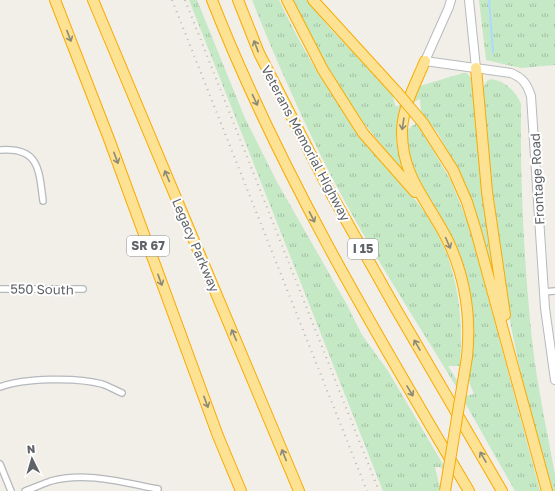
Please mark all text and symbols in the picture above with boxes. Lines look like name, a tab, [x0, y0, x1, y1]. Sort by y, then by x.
one-way arrow	[66, 30, 74, 42]
one-way arrow	[252, 40, 260, 52]
street label: Veterans Memorial Highway	[258, 63, 354, 224]
one-way arrow	[252, 94, 259, 106]
one-way arrow	[399, 117, 407, 130]
street label: Frontage Road	[527, 133, 547, 225]
one-way arrow	[112, 151, 120, 163]
one-way arrow	[163, 171, 171, 183]
street label: Legacy Parkway	[169, 196, 223, 295]
one-way arrow	[309, 211, 316, 223]
road number: SR 67	[127, 236, 169, 256]
one-way arrow	[445, 237, 452, 249]
road number: I 15	[348, 239, 378, 259]
one-way arrow	[157, 273, 165, 285]
street label: 550 South	[10, 280, 74, 298]
one-way arrow	[230, 329, 237, 341]
one-way arrow	[412, 339, 420, 351]
one-way arrow	[407, 385, 415, 397]
one-way arrow	[202, 395, 210, 407]
north arrow	[12, 439, 52, 479]
text: N	[26, 442, 36, 455]
one-way arrow	[280, 449, 288, 461]
one-way arrow	[478, 451, 486, 463]

